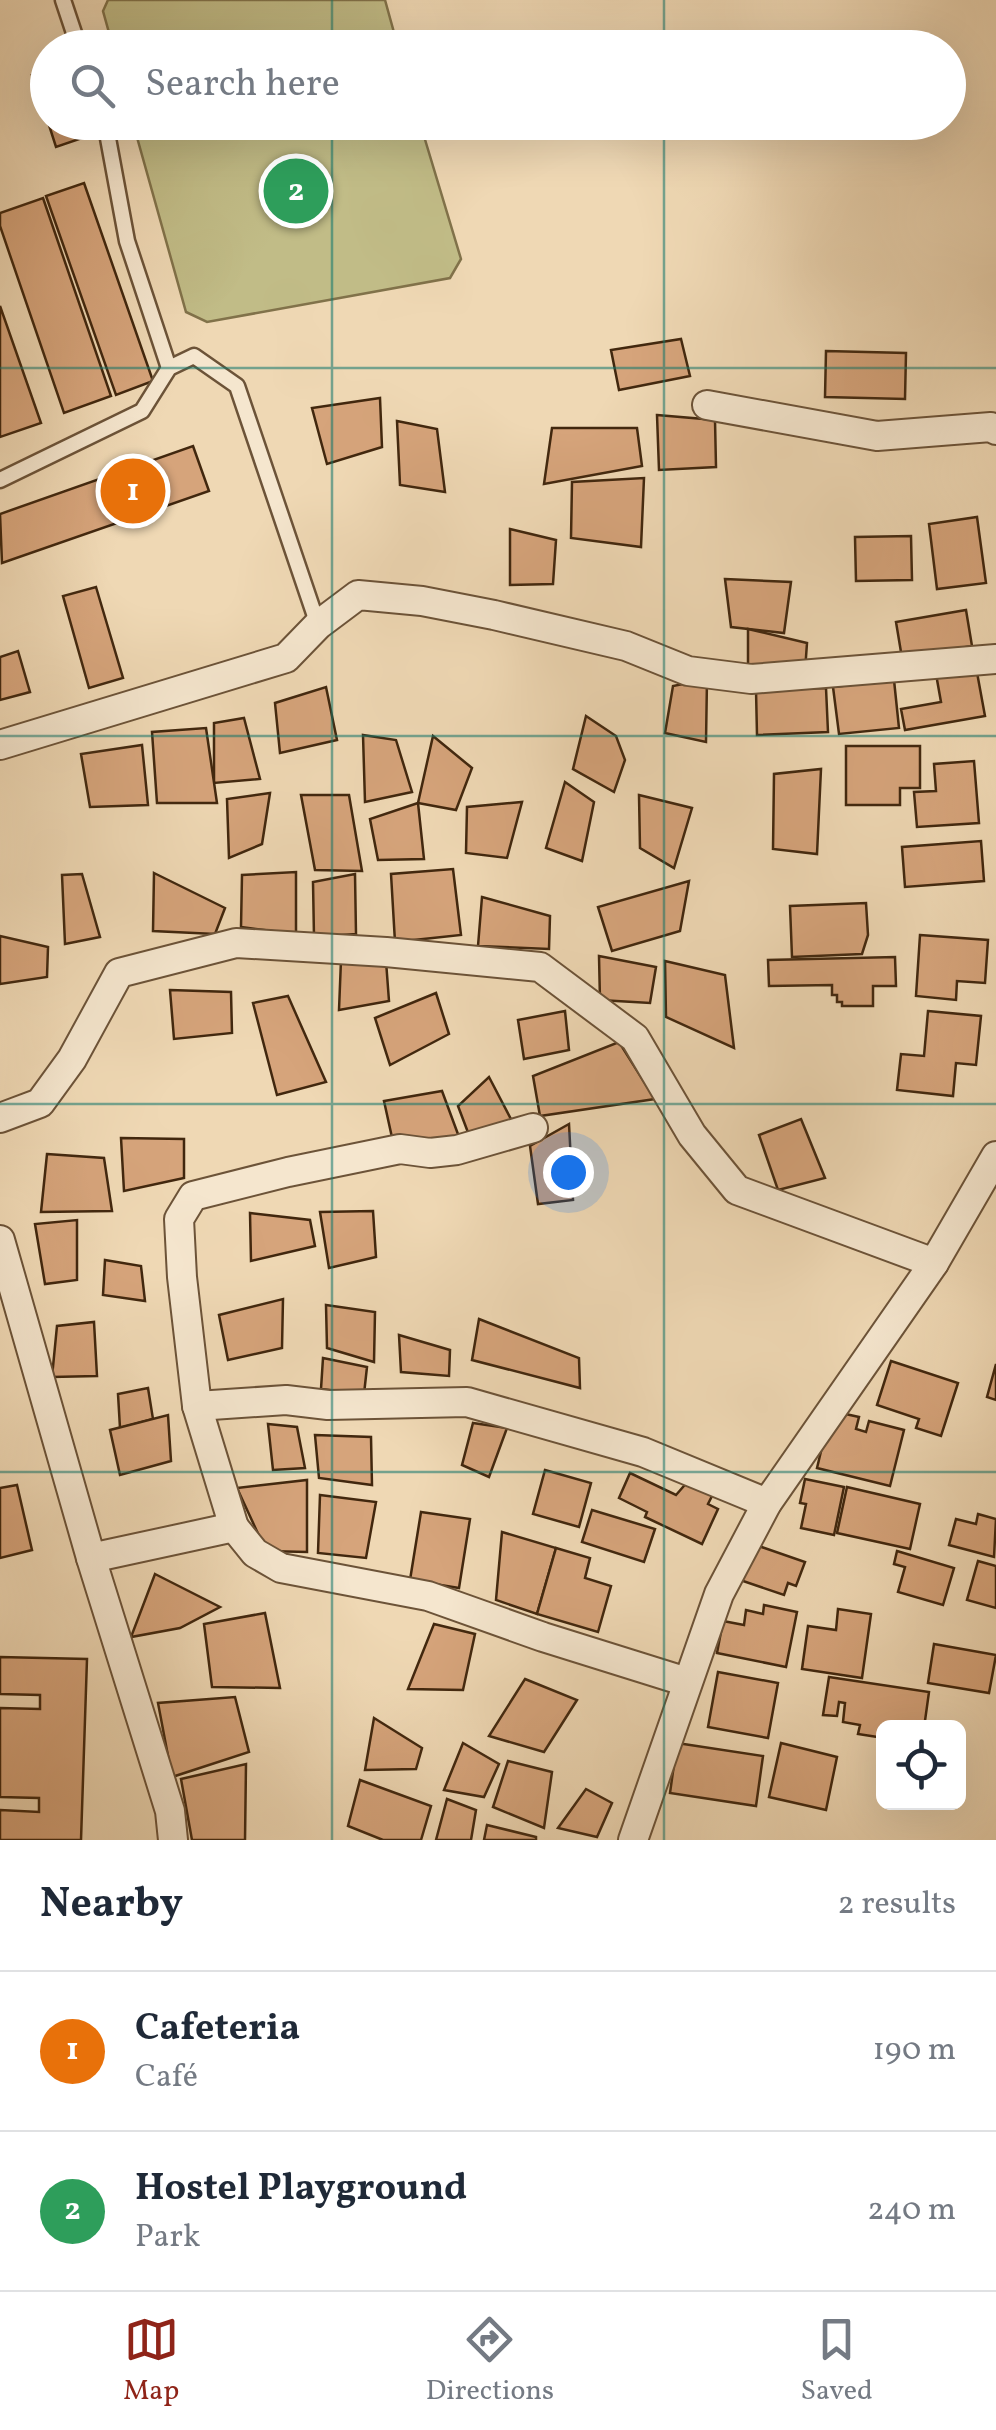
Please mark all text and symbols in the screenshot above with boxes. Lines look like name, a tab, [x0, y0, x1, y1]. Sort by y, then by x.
search box	[30, 30, 966, 140]
icon: search	[65, 58, 120, 113]
text: Search here	[145, 59, 340, 112]
pin: 2	[264, 154, 328, 228]
pin: 1	[100, 454, 166, 528]
your location	[543, 1147, 594, 1198]
map controls	[876, 1720, 966, 1810]
button: locate	[876, 1720, 966, 1810]
text: Nearby	[40, 1876, 183, 1935]
text: 2 results	[838, 1883, 956, 1927]
text: Cafeteria	[135, 2003, 300, 2056]
text: 1	[66, 2029, 79, 2073]
text: 190 m	[872, 2029, 956, 2073]
text: Café	[135, 2056, 198, 2100]
text: Hostel Playground	[135, 2163, 467, 2216]
text: 2	[64, 2189, 81, 2233]
text: 240 m	[867, 2189, 956, 2233]
text: Park	[135, 2216, 200, 2260]
tab: Map	[123, 2312, 179, 2411]
tab: Directions	[426, 2312, 554, 2411]
tab: Saved	[801, 2312, 873, 2411]

